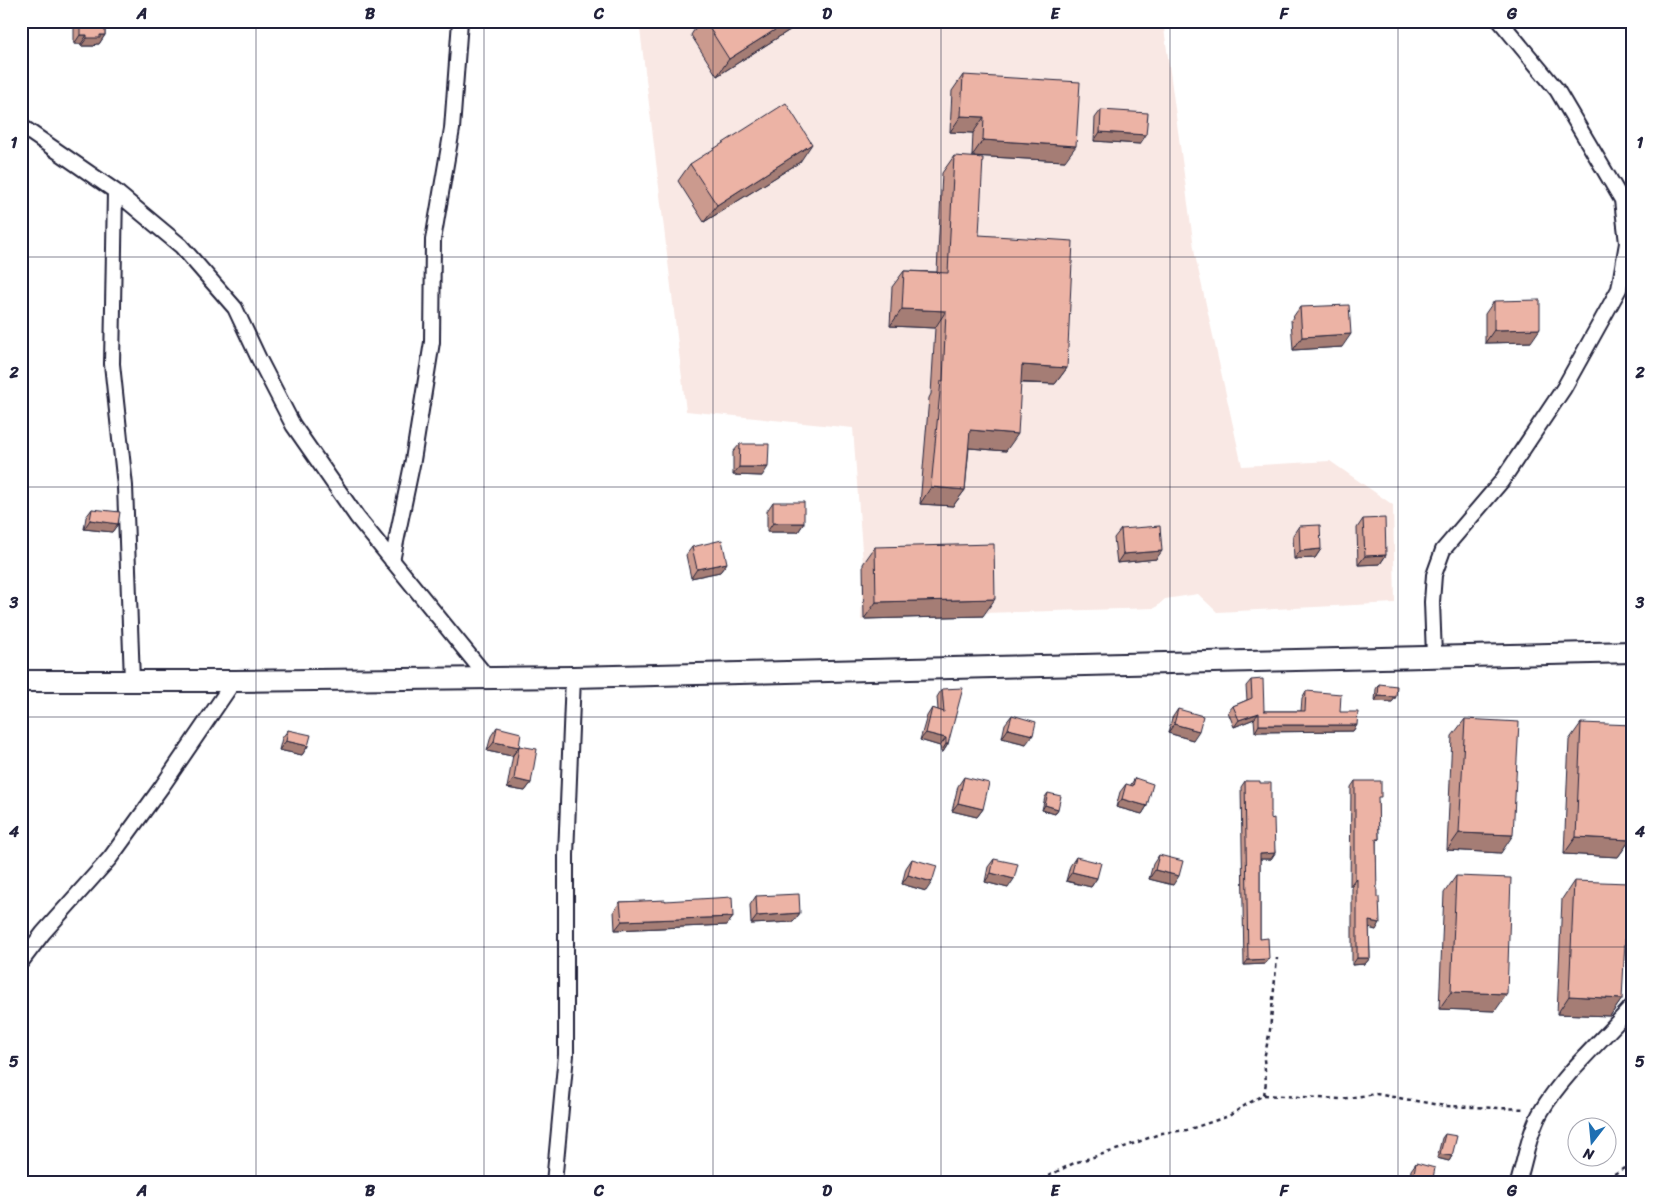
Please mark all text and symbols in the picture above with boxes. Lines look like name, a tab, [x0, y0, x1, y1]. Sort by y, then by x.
text: A	[136, 0, 147, 28]
text: B	[365, 0, 376, 28]
text: C	[593, 0, 605, 28]
text: D	[822, 0, 832, 28]
text: E	[1051, 0, 1061, 28]
text: F	[1279, 0, 1290, 28]
text: G	[1506, 0, 1518, 28]
text: 1	[11, 128, 18, 157]
text: 1	[1637, 128, 1644, 157]
text: 2	[8, 358, 19, 387]
text: 2	[1634, 358, 1645, 387]
text: 3	[9, 588, 19, 617]
text: 3	[1635, 588, 1645, 617]
text: 4	[8, 817, 19, 846]
text: 4	[1634, 817, 1645, 846]
text: 5	[9, 1047, 19, 1076]
text: 5	[1635, 1047, 1645, 1076]
north arrow	[1566, 1116, 1616, 1166]
text: N	[1580, 1141, 1598, 1168]
text: A	[136, 1176, 147, 1204]
text: B	[365, 1176, 376, 1204]
text: C	[593, 1176, 605, 1204]
text: D	[822, 1176, 832, 1204]
text: E	[1051, 1176, 1061, 1204]
text: F	[1279, 1176, 1290, 1204]
text: G	[1506, 1176, 1518, 1204]

